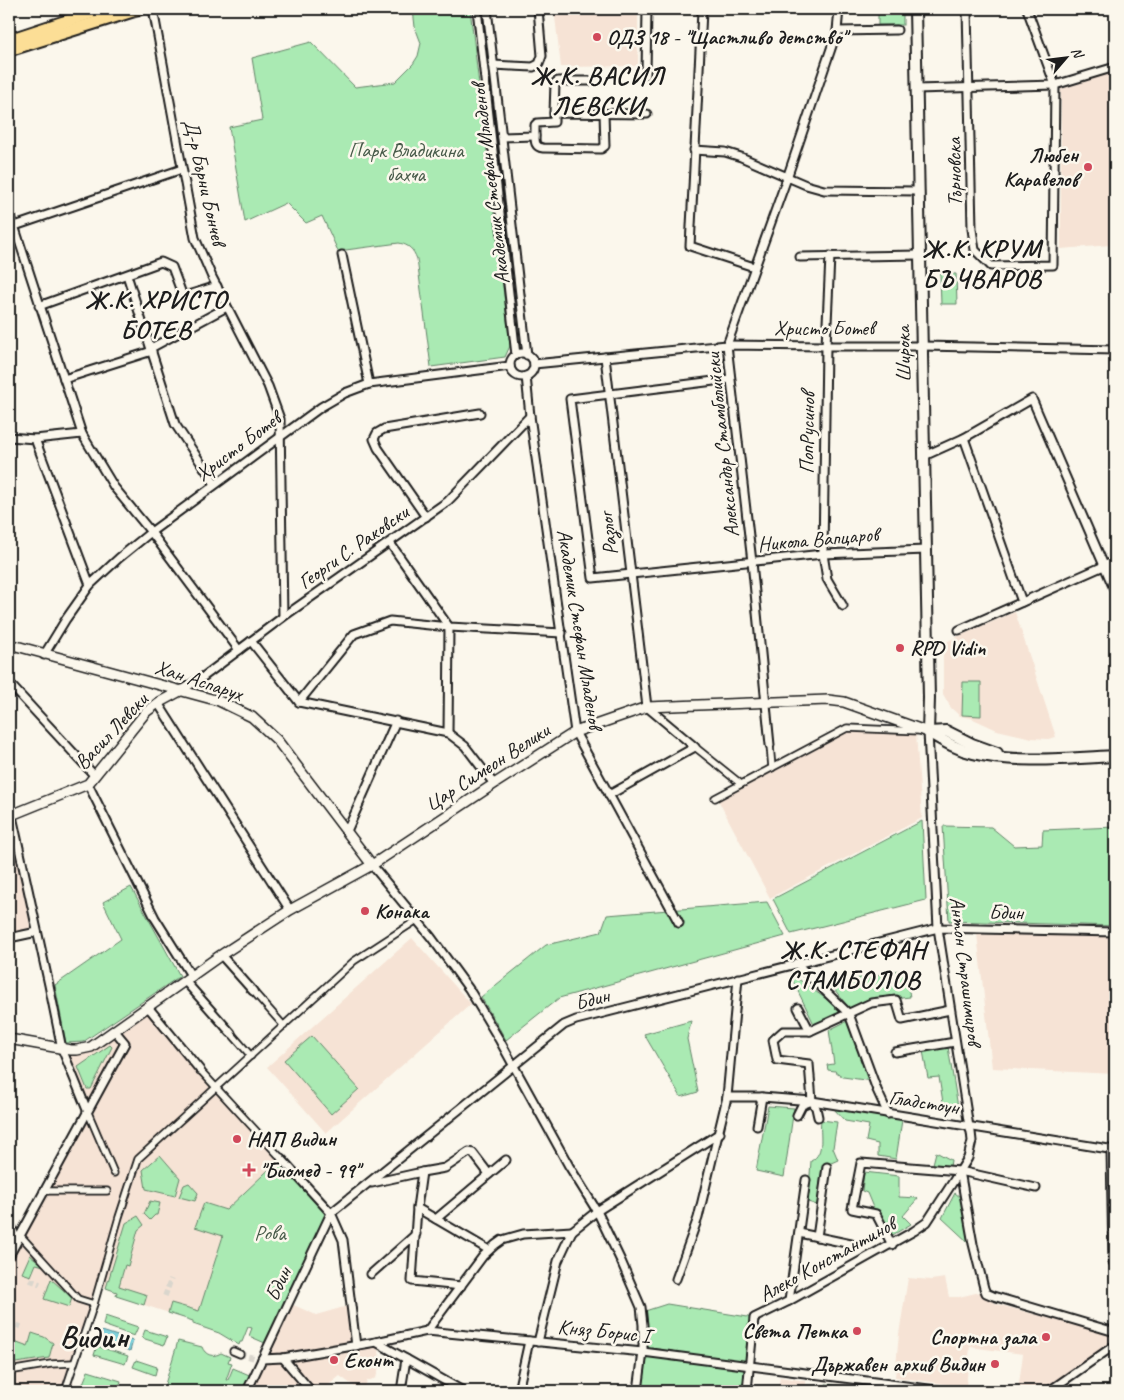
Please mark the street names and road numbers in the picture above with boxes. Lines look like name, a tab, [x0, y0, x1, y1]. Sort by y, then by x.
street label: Академик Стефан Младенов	[464, 78, 515, 286]
street label: Д-р Бърни Бончев	[178, 116, 233, 251]
street label: Търновска	[940, 136, 968, 207]
street label: Христо Ботев	[774, 315, 878, 341]
street label: Широка	[889, 323, 916, 382]
street label: Александър Стамболийски	[699, 350, 745, 539]
street label: ПопРусинов	[793, 387, 821, 474]
street label: Христо Ботев	[190, 403, 289, 486]
street label: Георги С. Раковски	[293, 498, 415, 595]
street label: Разлог	[592, 508, 624, 557]
street label: Никола Вапцаров	[757, 520, 884, 557]
street label: Академик Стефан Младенов	[551, 527, 609, 735]
street label: Хан Аспарух	[152, 654, 248, 707]
street label: Васил Левски	[69, 686, 154, 775]
street label: Цар Симеон Велики	[420, 716, 555, 817]
street label: Антон Страшимиров	[944, 895, 989, 1051]
street label: Бдин	[989, 899, 1025, 925]
street label: Бдин	[572, 982, 613, 1016]
street label: Гладстоун	[887, 1084, 962, 1121]
street label: Алеко Константинов	[754, 1209, 904, 1307]
street label: Бдин	[259, 1262, 298, 1305]
street label: Княз Борис I	[557, 1313, 656, 1349]

